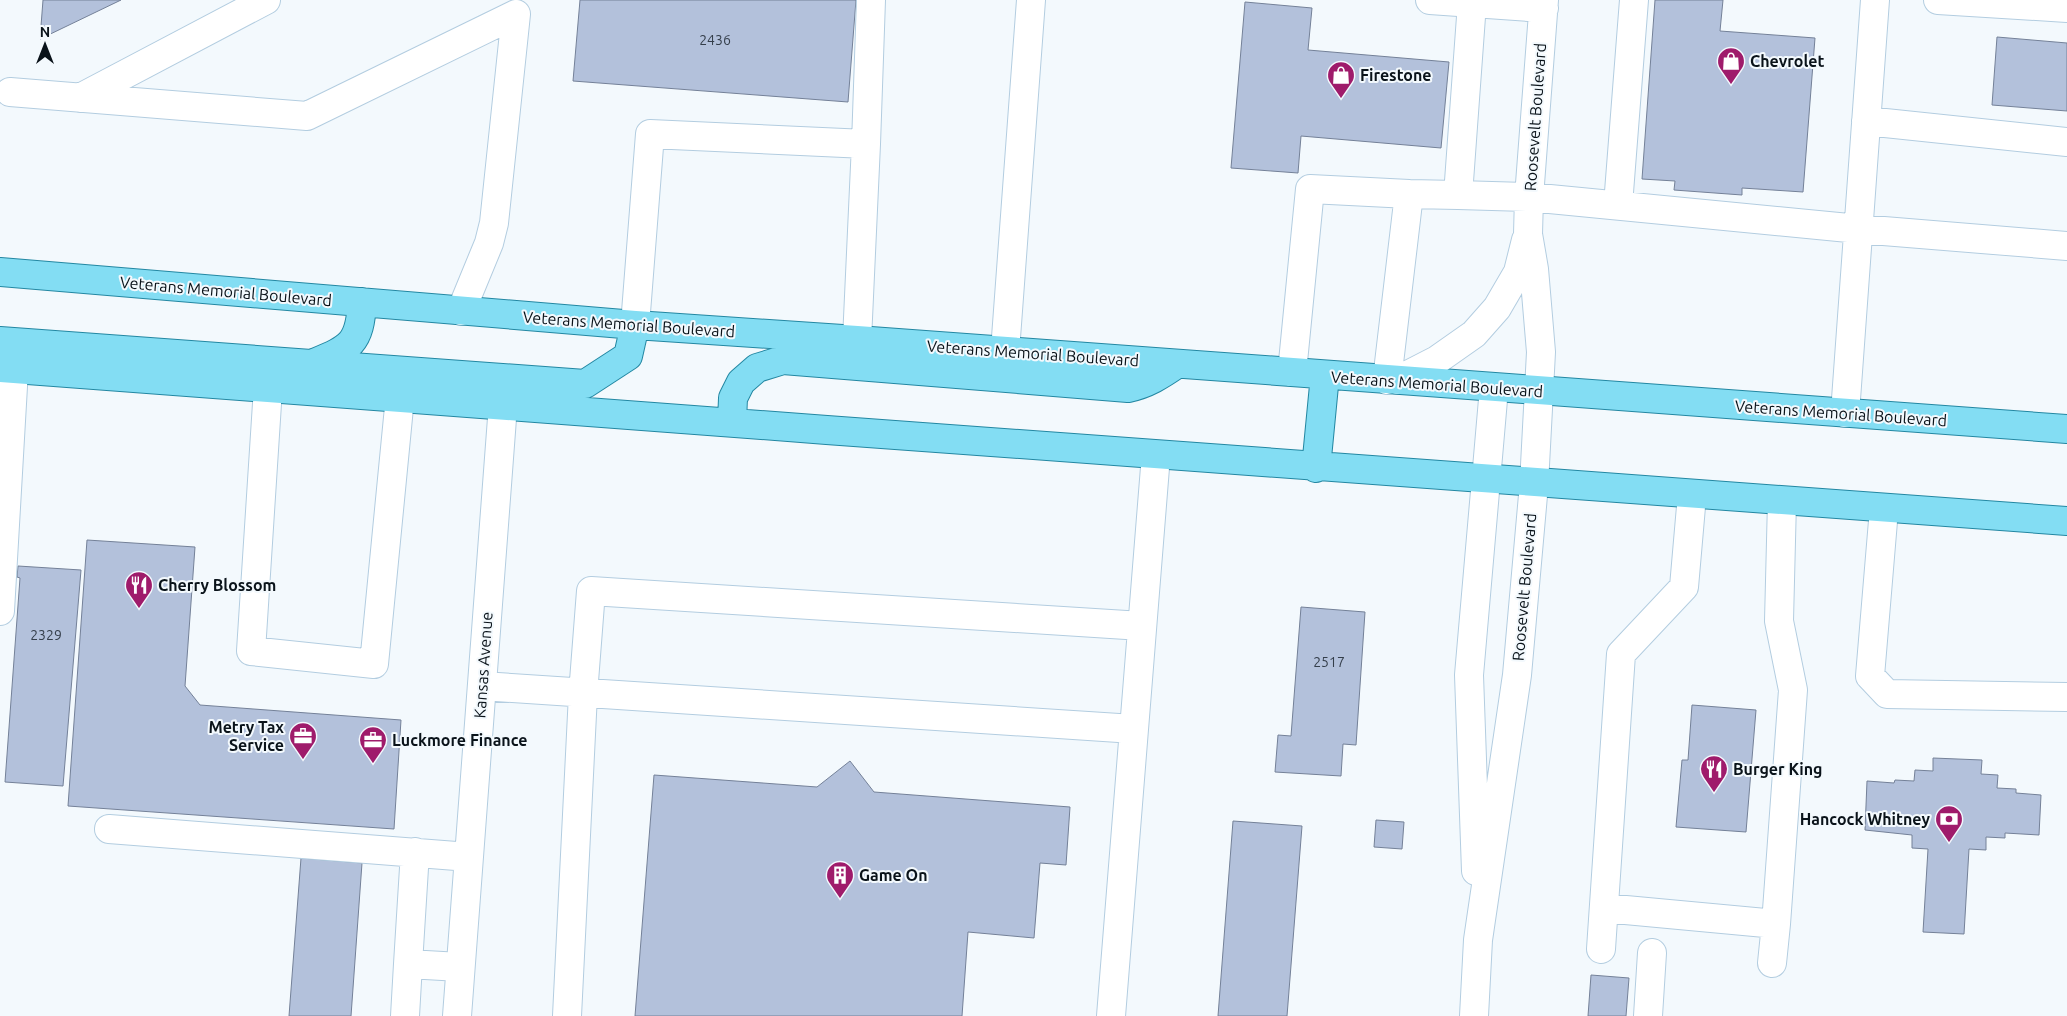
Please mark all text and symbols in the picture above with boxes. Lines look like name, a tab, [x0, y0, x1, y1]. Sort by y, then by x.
north arrow	[20, 20, 70, 70]
text: N	[40, 24, 50, 40]
house number: 2436	[699, 32, 731, 48]
street label: Roosevelt Boulevard	[1521, 42, 1549, 192]
shop icon: Chevrolet	[1716, 46, 1746, 85]
place label: Chevrolet	[1750, 52, 1825, 70]
shop icon: Firestone	[1326, 60, 1356, 99]
place label: Firestone	[1360, 66, 1432, 84]
street label: Veterans Memorial Boulevard	[119, 273, 333, 309]
street label: Veterans Memorial Boulevard	[522, 308, 736, 340]
street label: Veterans Memorial Boulevard	[926, 337, 1140, 369]
street label: Veterans Memorial Boulevard	[1330, 368, 1544, 400]
street label: Veterans Memorial Boulevard	[1734, 397, 1948, 429]
street label: Roosevelt Boulevard	[1509, 512, 1539, 662]
restaurant icon: Cherry Blossom	[124, 570, 154, 609]
place label: Cherry Blossom	[158, 576, 276, 594]
street label: Kansas Avenue	[470, 611, 496, 719]
house number: 2329	[30, 627, 62, 643]
house number: 2517	[1313, 654, 1345, 670]
place label: Metry Tax Service	[208, 718, 284, 754]
office icon: Metry Tax Service	[288, 721, 318, 760]
office icon: Luckmore Finance	[358, 725, 388, 764]
place label: Luckmore Finance	[392, 731, 527, 749]
restaurant icon: Burger King	[1699, 754, 1729, 793]
place label: Burger King	[1733, 760, 1823, 778]
bank icon: Hancock Whitney	[1934, 804, 1964, 843]
place label: Hancock Whitney	[1800, 810, 1931, 828]
building icon: Game On	[825, 860, 855, 899]
place label: Game On	[859, 866, 928, 884]

